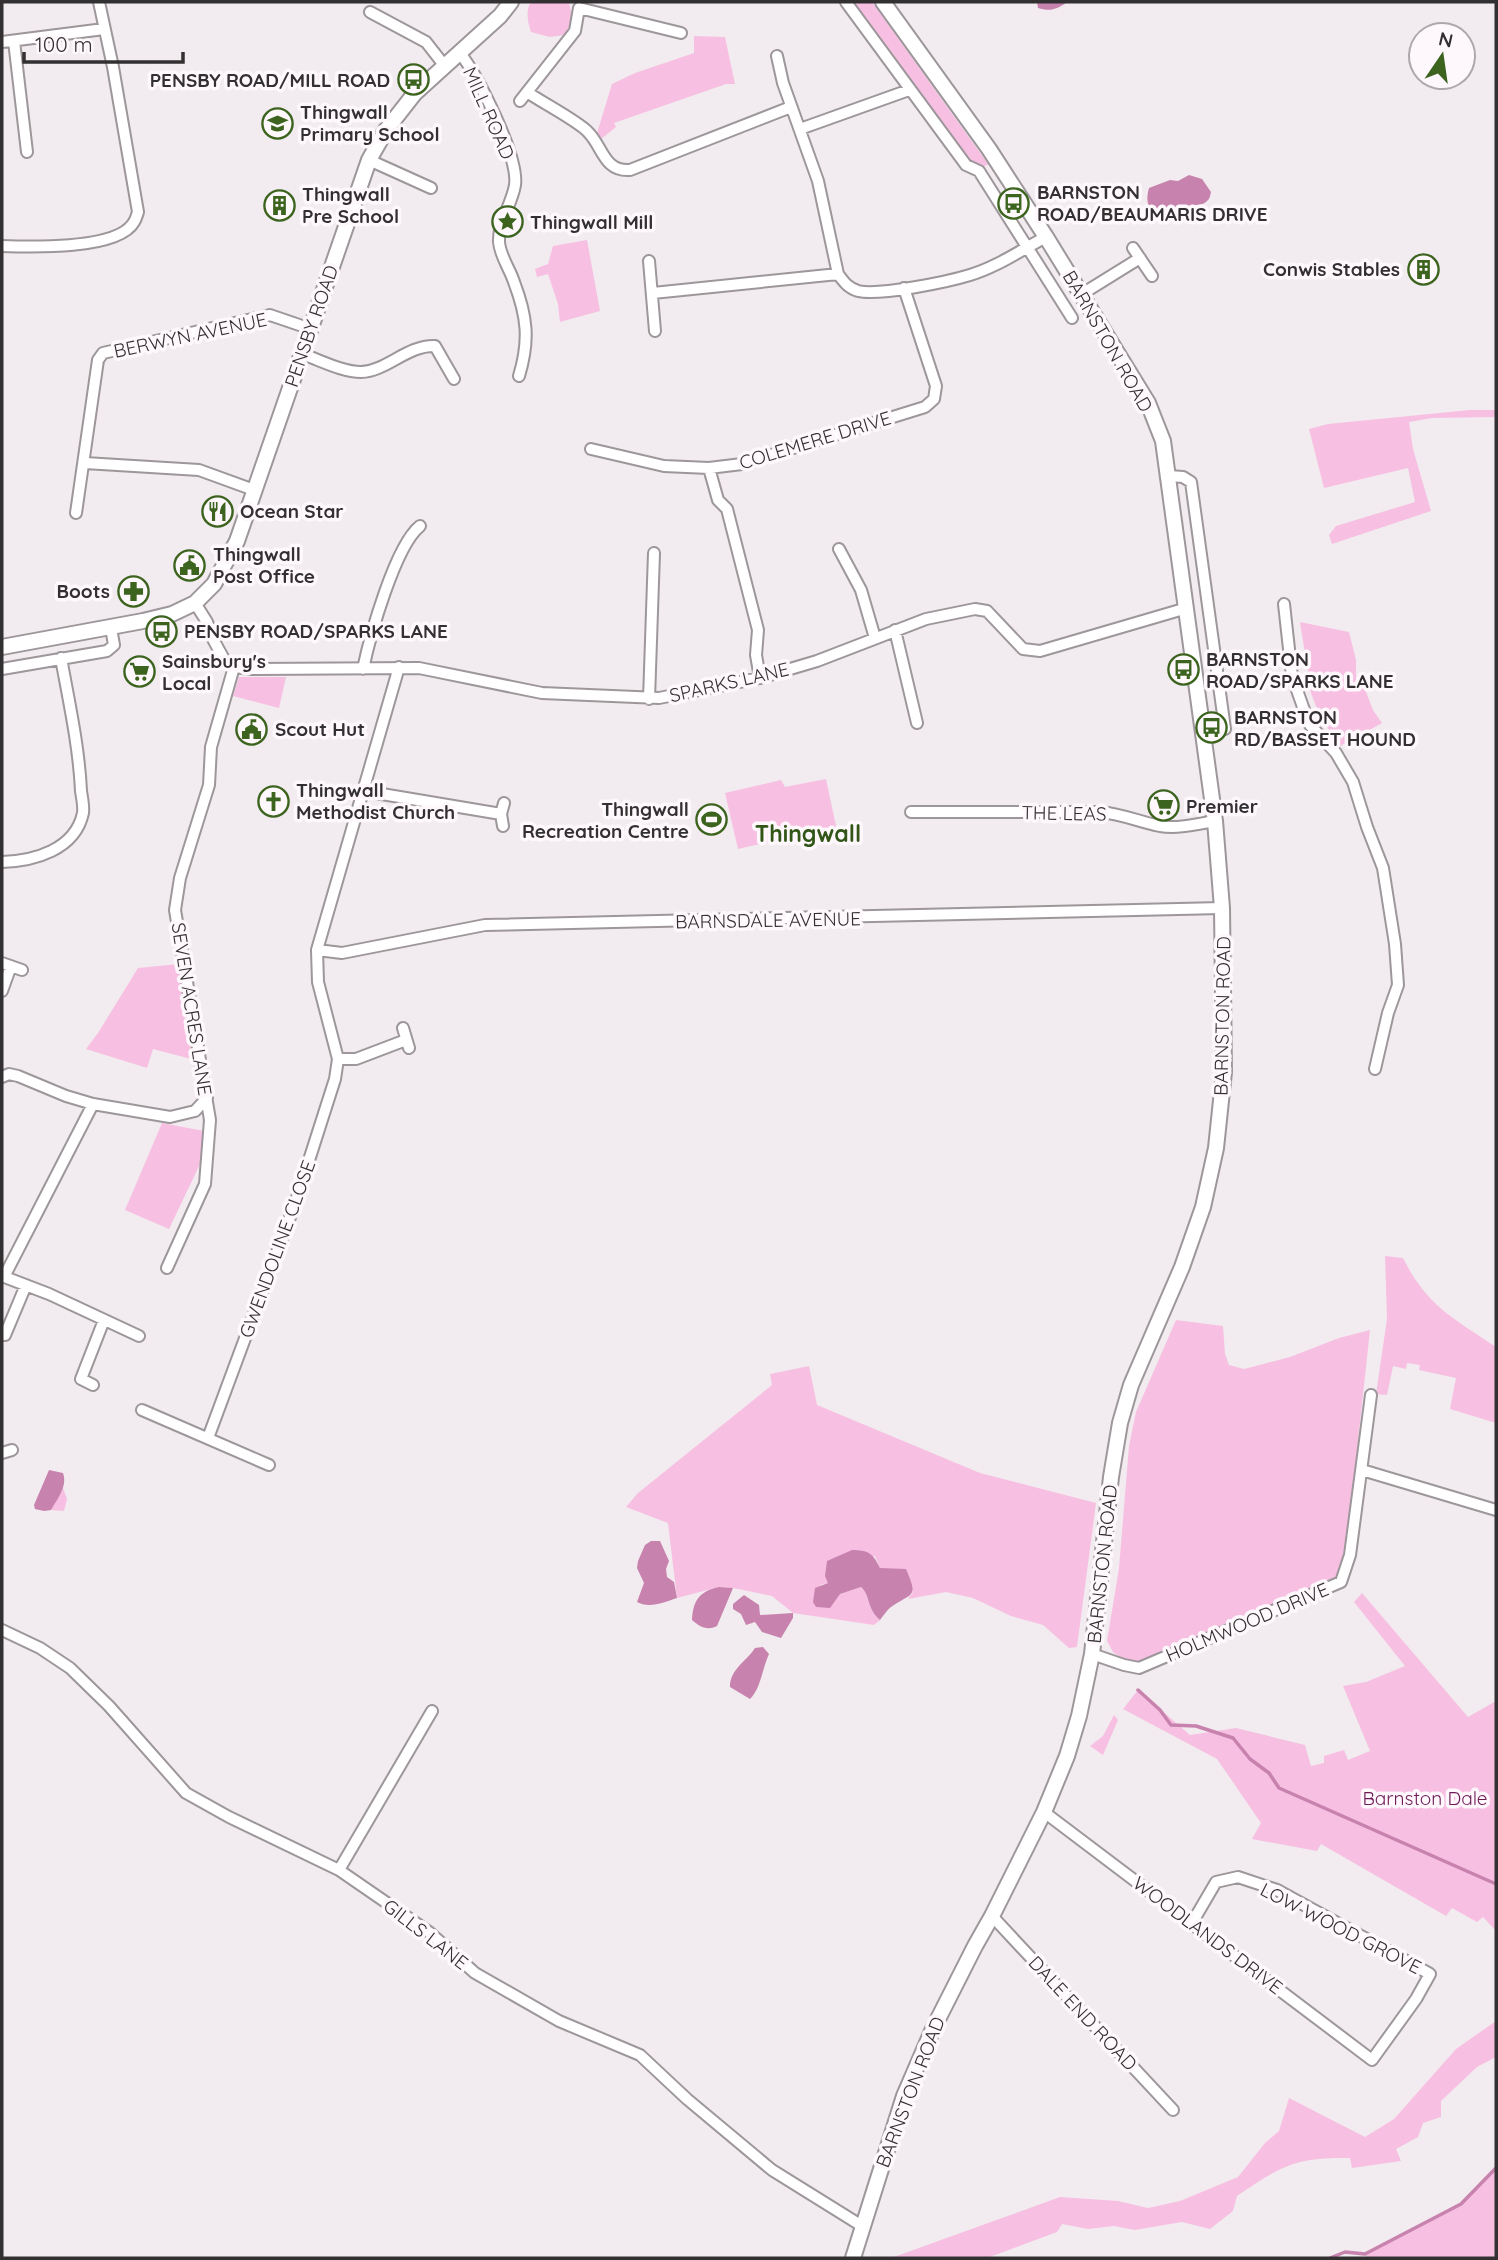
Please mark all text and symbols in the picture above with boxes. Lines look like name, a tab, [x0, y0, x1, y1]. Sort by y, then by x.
scale bar	[24, 21, 184, 65]
north arrow	[1407, 21, 1477, 91]
text: N	[1436, 26, 1455, 53]
text: 100 m	[35, 31, 93, 57]
bus stop icon: PENSBY ROAD/MILL ROAD	[396, 63, 430, 97]
street label: MILL ROAD	[458, 63, 520, 163]
place label: PENSBY ROAD/MILL ROAD	[150, 68, 390, 92]
place label: Thingwall Primary School	[300, 100, 440, 146]
school or university icon: Thingwall Primary School	[260, 106, 294, 140]
place label: BARNSTON ROAD/BEAUMARIS DRIVE	[1037, 180, 1268, 226]
place label: Thingwall Pre School	[302, 182, 399, 228]
bus stop icon: BARNSTON ROAD/BEAUMARIS DRIVE	[997, 186, 1031, 220]
building icon: Thingwall Pre School	[262, 188, 296, 222]
place icon: Thingwall Mill	[490, 205, 524, 239]
place label: Thingwall Mill	[530, 210, 653, 234]
building icon: Conwis Stables	[1406, 252, 1440, 286]
place label: Conwis Stables	[1263, 257, 1400, 281]
street label: PENSBY ROAD	[279, 262, 343, 390]
street label: BARNSTON ROAD	[1058, 266, 1158, 416]
street label: BERWYN AVENUE	[111, 307, 269, 363]
street label: COLEMERE DRIVE	[736, 405, 894, 475]
restaurant icon: Ocean Star	[200, 494, 234, 528]
place label: Ocean Star	[240, 499, 344, 523]
place label: Thingwall Post Office	[213, 542, 315, 588]
public building icon: Thingwall Post Office	[173, 548, 207, 582]
pharmacy icon: Boots	[116, 574, 150, 608]
place label: Boots	[57, 579, 110, 603]
bus stop icon: PENSBY ROAD/SPARKS LANE	[144, 614, 178, 648]
place label: PENSBY ROAD/SPARKS LANE	[184, 619, 448, 643]
place label: BARNSTON ROAD/SPARKS LANE	[1206, 647, 1394, 693]
place label: Sainsbury's Local	[162, 649, 266, 695]
bus stop icon: BARNSTON ROAD/SPARKS LANE	[1166, 653, 1200, 687]
supermarket icon: Sainsbury's Local	[122, 655, 156, 689]
street label: SPARKS LANE	[667, 657, 791, 707]
place label: BARNSTON RD/BASSET HOUND	[1234, 705, 1416, 751]
bus stop icon: BARNSTON RD/BASSET HOUND	[1194, 711, 1228, 745]
public building icon: Scout Hut	[235, 712, 269, 746]
place label: Scout Hut	[275, 717, 365, 741]
place label: Thingwall Methodist Church	[296, 778, 455, 824]
church icon: Thingwall Methodist Church	[256, 784, 290, 818]
supermarket icon: Premier	[1146, 789, 1180, 823]
place label: Premier	[1186, 794, 1258, 818]
place label: Thingwall Recreation Centre	[522, 797, 689, 843]
street label: THE LEAS	[1021, 800, 1107, 826]
sports icon: Thingwall Recreation Centre	[695, 803, 729, 837]
district label: Thingwall	[755, 819, 861, 848]
street label: BARNSDALE AVENUE	[675, 906, 861, 934]
street label: SEVEN ACRES LANE	[166, 921, 218, 1097]
street label: BARNSTON ROAD	[1209, 936, 1235, 1096]
street label: GWENDOLINE CLOSE	[234, 1157, 320, 1341]
street label: BARNSTON ROAD	[1082, 1483, 1122, 1645]
street label: HOLMWOOD DRIVE	[1162, 1577, 1332, 1667]
park label: Barnston Dale	[1362, 1786, 1488, 1810]
street label: WOODLANDS DRIVE	[1128, 1871, 1288, 1999]
street label: LOW WOOD GROVE	[1256, 1877, 1426, 1979]
street label: GILLS LANE	[379, 1893, 473, 1975]
street label: DALE END ROAD	[1024, 1951, 1142, 2075]
street label: BARNSTON ROAD	[870, 2013, 950, 2171]

